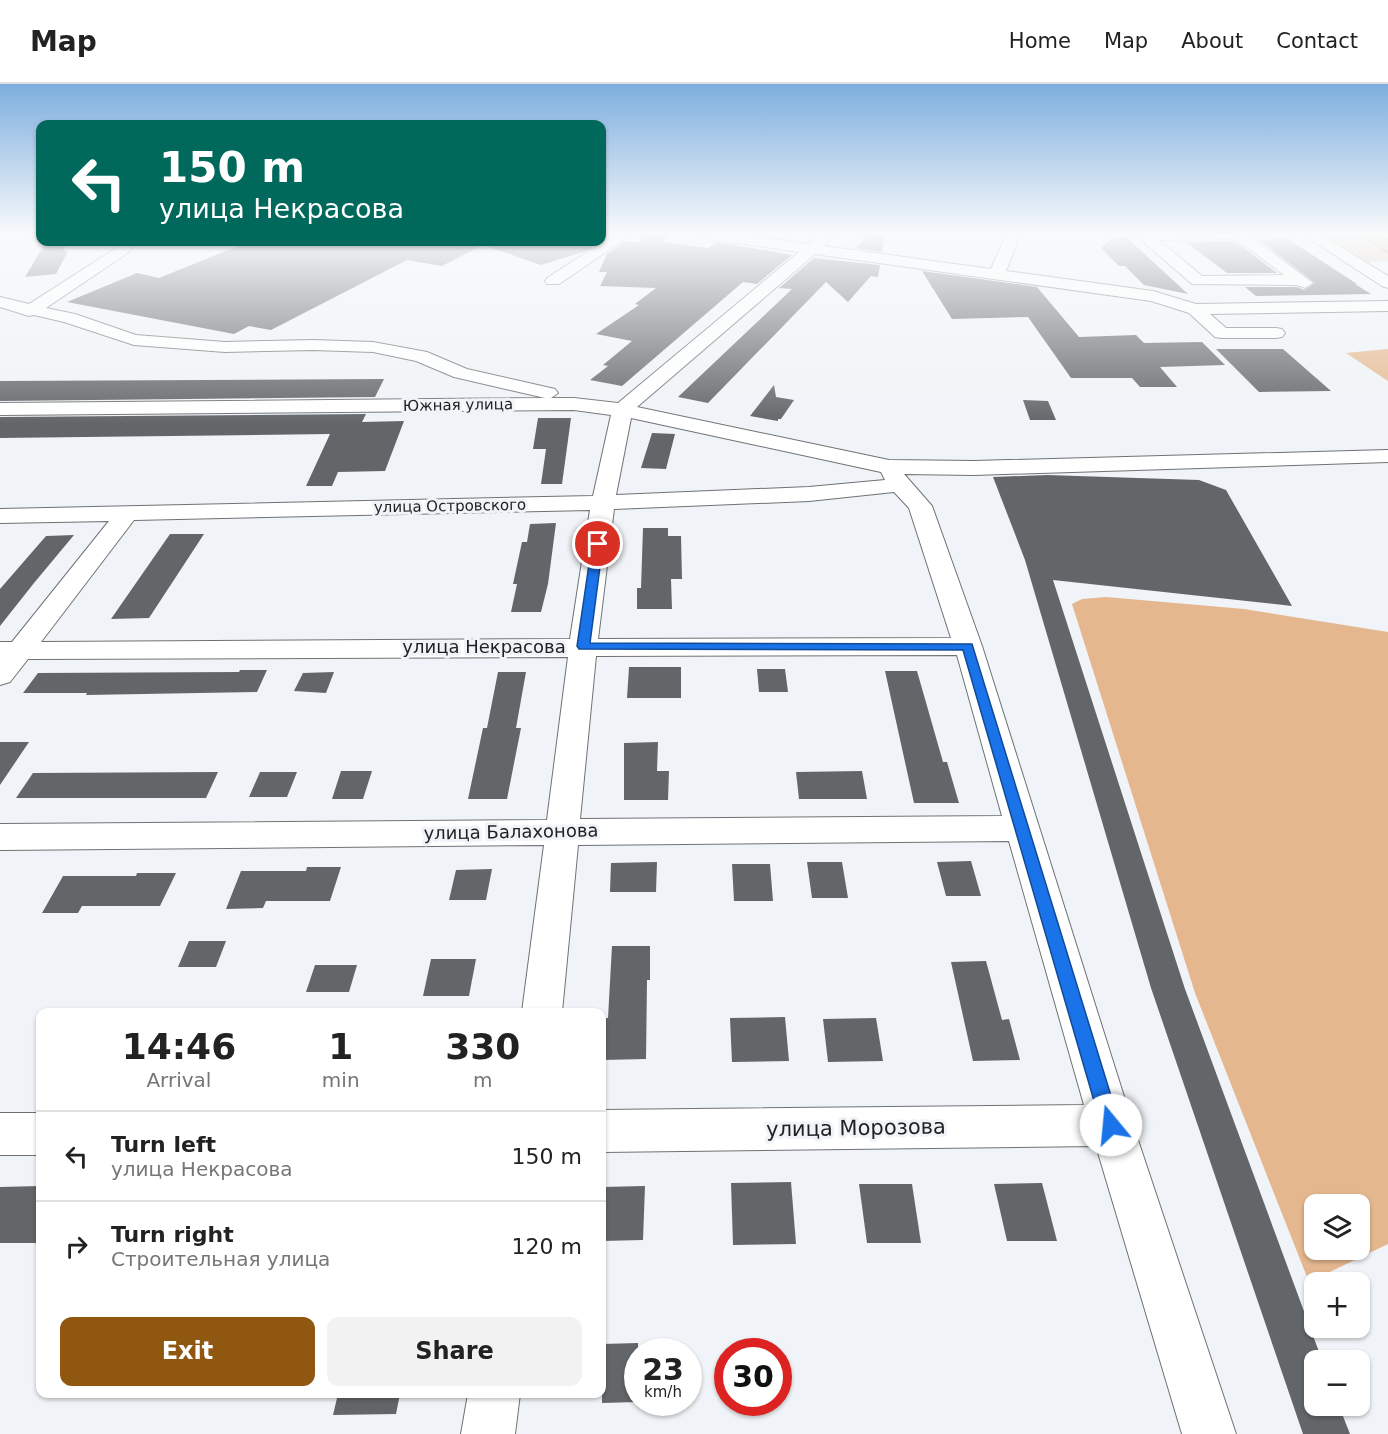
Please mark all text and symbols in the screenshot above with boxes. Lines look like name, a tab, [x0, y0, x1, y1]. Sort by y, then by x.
text: Map	[30, 25, 97, 58]
text: Home	[1009, 29, 1071, 53]
text: Map	[1104, 29, 1148, 53]
text: About	[1181, 29, 1243, 53]
text: Contact	[1276, 29, 1358, 53]
text: 150 m	[159, 143, 305, 192]
icon: left	[60, 144, 138, 222]
text: улица Некрасова	[159, 193, 404, 224]
street label: Южная улица	[403, 395, 513, 415]
street label: улица Островского	[374, 496, 526, 516]
pin	[572, 518, 623, 569]
icon: arrive	[581, 527, 614, 560]
street label: улица Некрасова	[402, 636, 566, 657]
street label: улица Балахонова	[423, 819, 599, 844]
text: 14:46	[122, 1026, 236, 1067]
text: 1	[328, 1026, 353, 1067]
text: 330	[445, 1026, 520, 1067]
text: Arrival	[146, 1068, 211, 1092]
text: min	[322, 1068, 360, 1092]
text: m	[473, 1068, 493, 1092]
position arrow	[1079, 1093, 1143, 1157]
street label: улица Морозова	[766, 1114, 946, 1142]
text: Turn left	[111, 1132, 216, 1157]
icon: left	[60, 1140, 93, 1173]
text: 150 m	[512, 1144, 582, 1169]
text: улица Некрасова	[111, 1157, 293, 1181]
map controls	[1304, 1194, 1370, 1416]
button: layers	[1304, 1194, 1370, 1260]
text: Turn right	[111, 1222, 234, 1247]
icon: right	[60, 1230, 93, 1263]
text: 120 m	[512, 1234, 582, 1259]
text: Строительная улица	[111, 1247, 330, 1271]
button: +	[1304, 1272, 1370, 1338]
button: Exit	[60, 1317, 315, 1386]
button: Share	[327, 1317, 582, 1386]
speed limit sign: 30	[714, 1338, 792, 1416]
button: −	[1304, 1350, 1370, 1416]
text: 23	[642, 1352, 684, 1387]
text: km/h	[644, 1383, 682, 1401]

